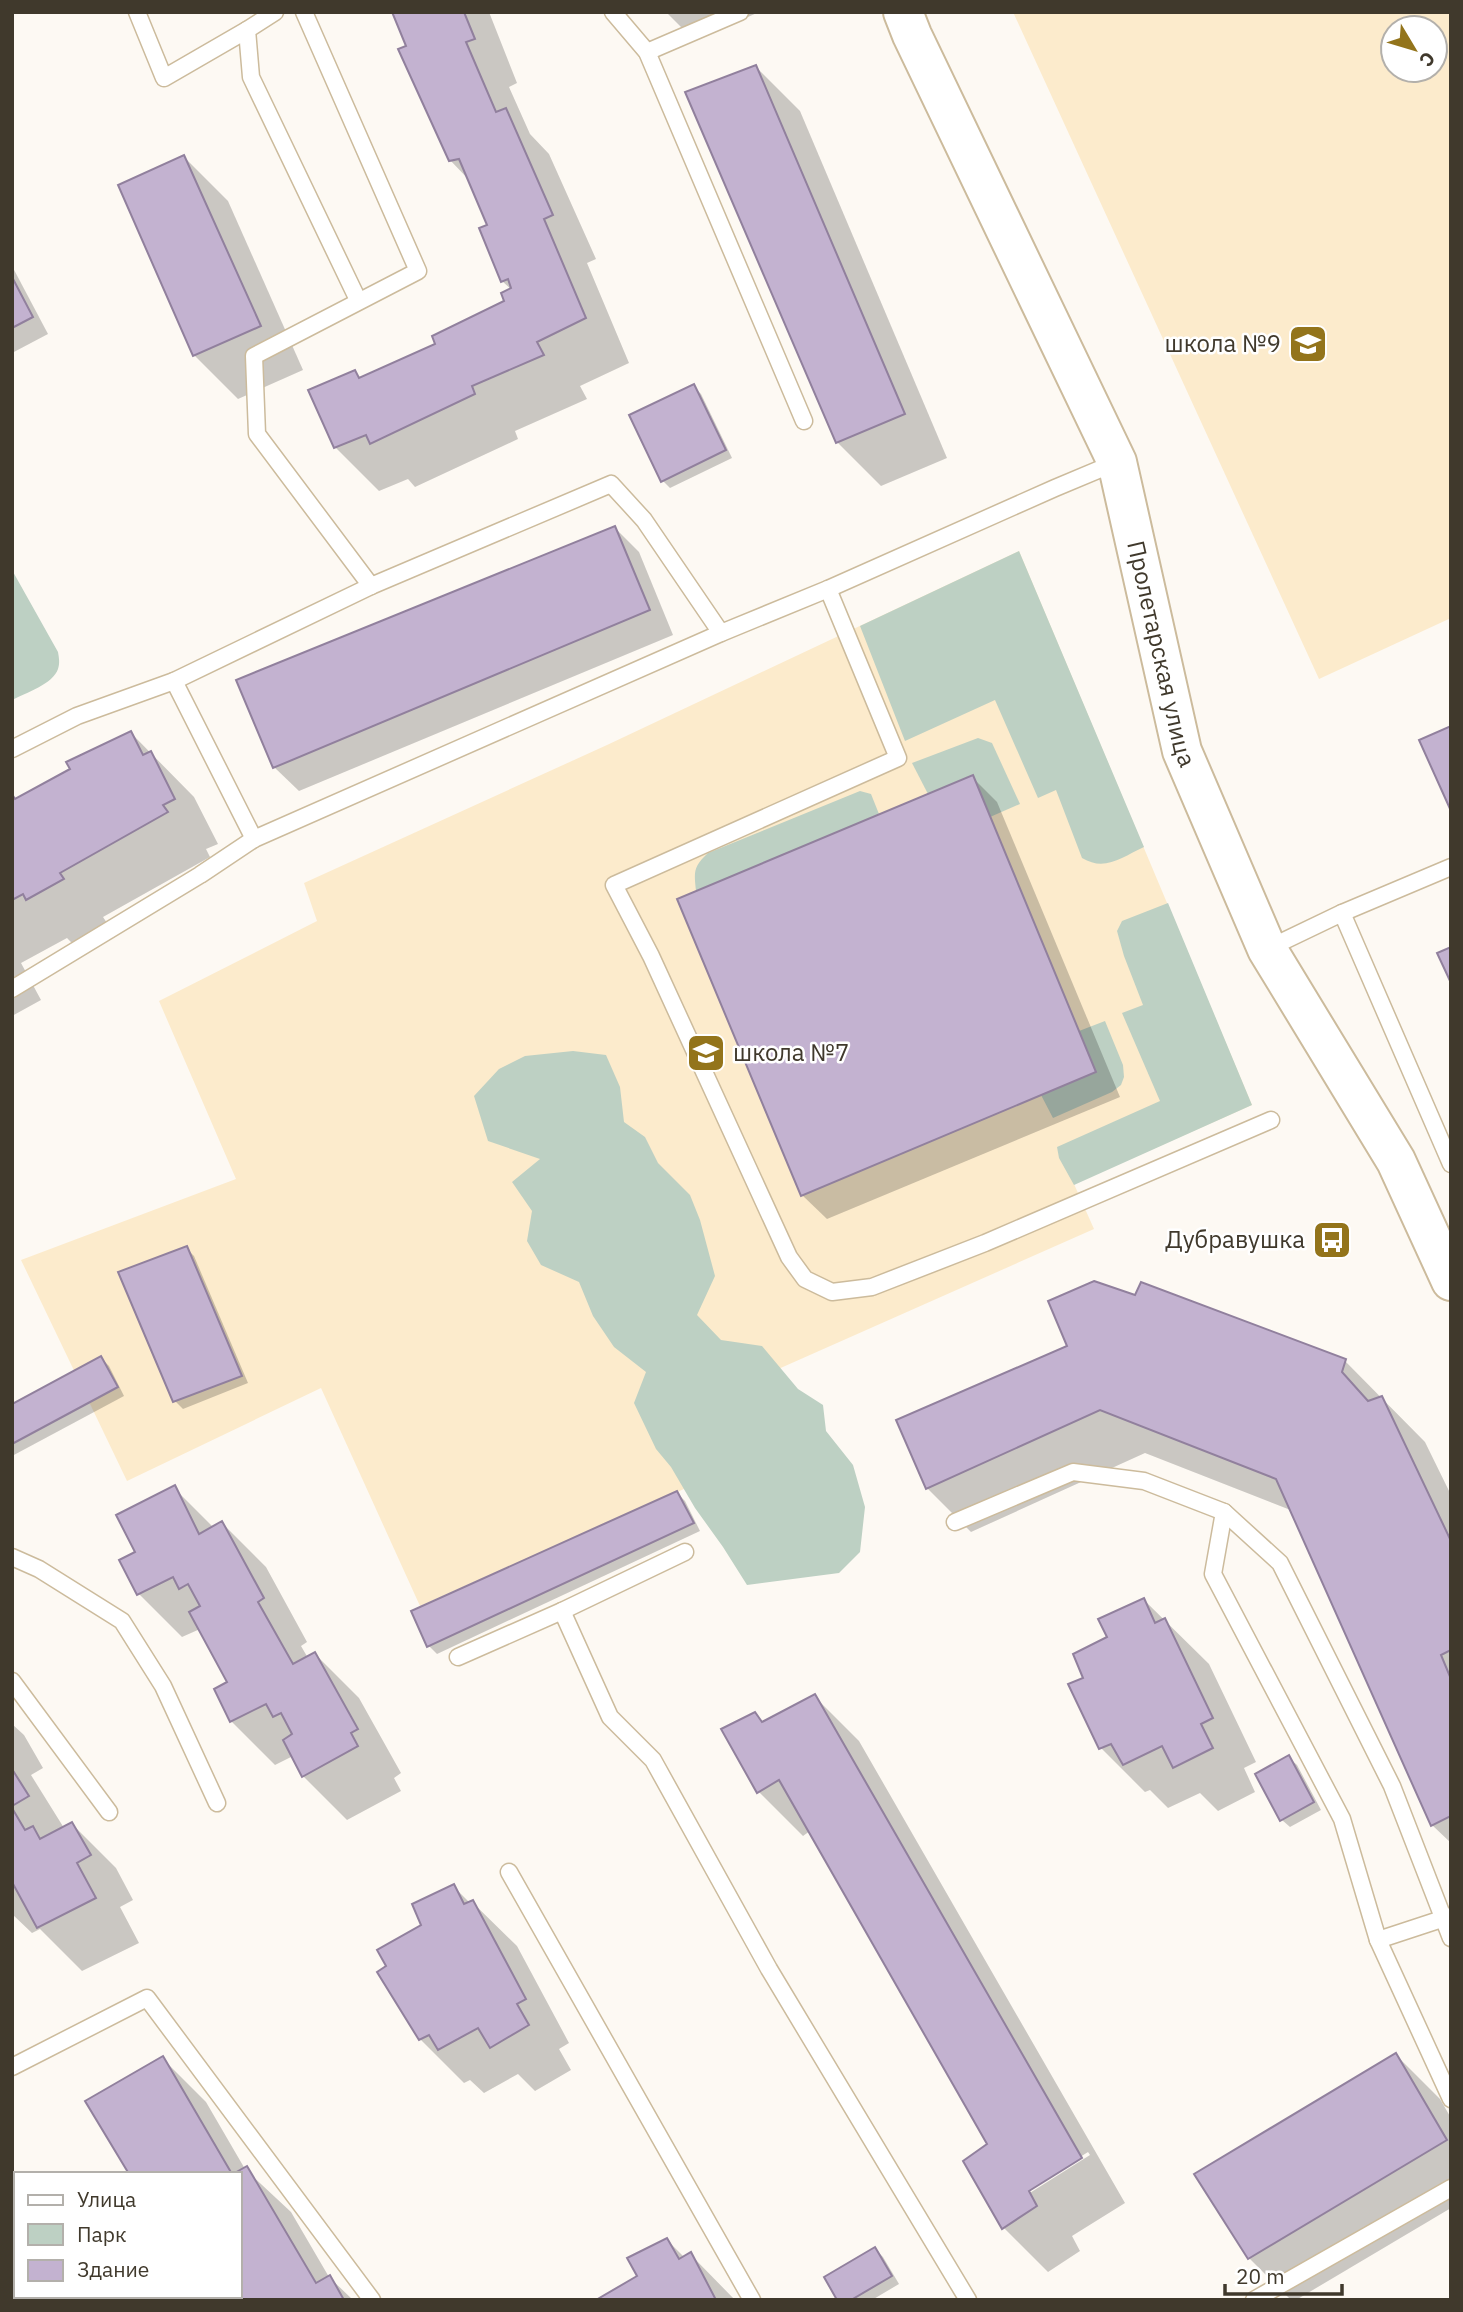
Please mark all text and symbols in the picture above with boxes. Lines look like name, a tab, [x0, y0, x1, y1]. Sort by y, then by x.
north arrow	[1379, 14, 1449, 84]
text: С	[1414, 47, 1441, 72]
school or university icon: школа №9	[1287, 323, 1329, 365]
place label: школа №9	[1165, 327, 1281, 359]
street label: Пролетарская улица	[1120, 537, 1204, 772]
school or university icon: школа №7	[685, 1032, 727, 1074]
place label: школа №7	[733, 1036, 849, 1068]
bus stop icon: Дубравушка	[1311, 1219, 1353, 1261]
place label: Дубравушка	[1165, 1223, 1305, 1255]
legend	[14, 2172, 242, 2298]
text: Улица	[77, 2185, 136, 2213]
text: Парк	[77, 2220, 127, 2248]
scale bar	[1225, 2252, 1342, 2296]
text: Здание	[77, 2255, 149, 2283]
text: 20 m	[1236, 2262, 1285, 2290]

